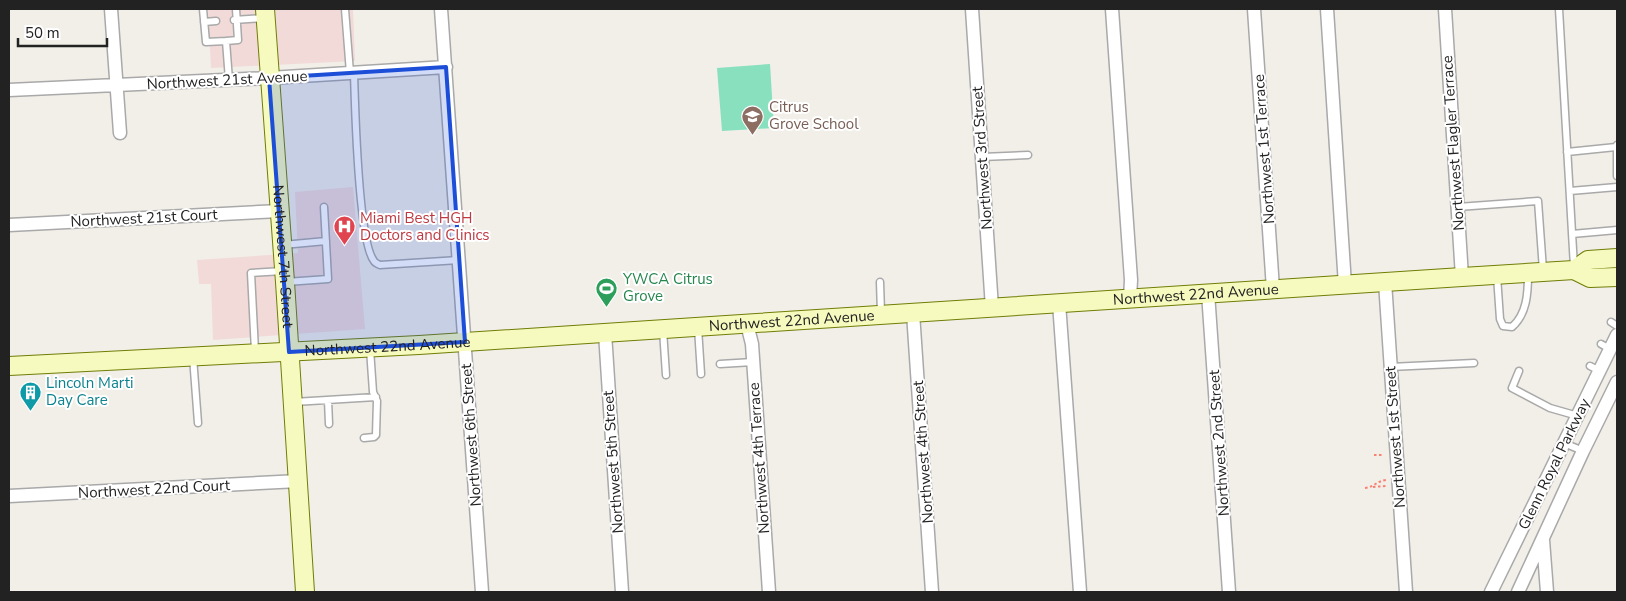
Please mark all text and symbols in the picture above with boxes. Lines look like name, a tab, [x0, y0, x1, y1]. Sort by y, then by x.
scale bar	[18, 15, 106, 47]
text: 50 m	[25, 23, 60, 43]
street label: Northwest Flagler Terrace	[1437, 55, 1469, 231]
street label: Northwest 21st Avenue	[146, 66, 308, 94]
street label: Northwest 1st Terrace	[1249, 73, 1279, 225]
street label: Northwest 3rd Street	[967, 85, 997, 230]
place label: Citrus Grove School	[769, 97, 859, 134]
school or university icon: Citrus Grove School	[741, 104, 765, 135]
street label: Northwest 7th Street	[268, 184, 298, 329]
street label: Northwest 21st Court	[70, 204, 219, 232]
place label: Miami Best HGH Doctors and Clinics	[360, 208, 490, 245]
hospital icon: Miami Best HGH Doctors and Clinics	[332, 215, 356, 246]
place label: YWCA Citrus Grove	[622, 269, 713, 306]
sports icon: YWCA Citrus Grove	[595, 276, 619, 307]
street label: Northwest 22nd Avenue	[1112, 279, 1279, 310]
street label: Northwest 22nd Avenue	[708, 305, 875, 336]
street label: Northwest 22nd Avenue	[304, 332, 471, 361]
street label: Northwest 6th Street	[456, 362, 486, 507]
street label: Northwest 1st Street	[1380, 365, 1410, 508]
street label: Northwest 2nd Street	[1204, 368, 1234, 517]
place label: Lincoln Marti Day Care	[46, 373, 133, 410]
street label: Northwest 4th Street	[908, 379, 938, 524]
building icon: Lincoln Marti Day Care	[18, 380, 42, 411]
street label: Northwest 4th Terrace	[744, 382, 774, 534]
street label: Northwest 5th Street	[598, 389, 628, 534]
street label: Glenn Royal Parkway	[1513, 395, 1595, 533]
street label: Northwest 22nd Court	[78, 475, 231, 503]

